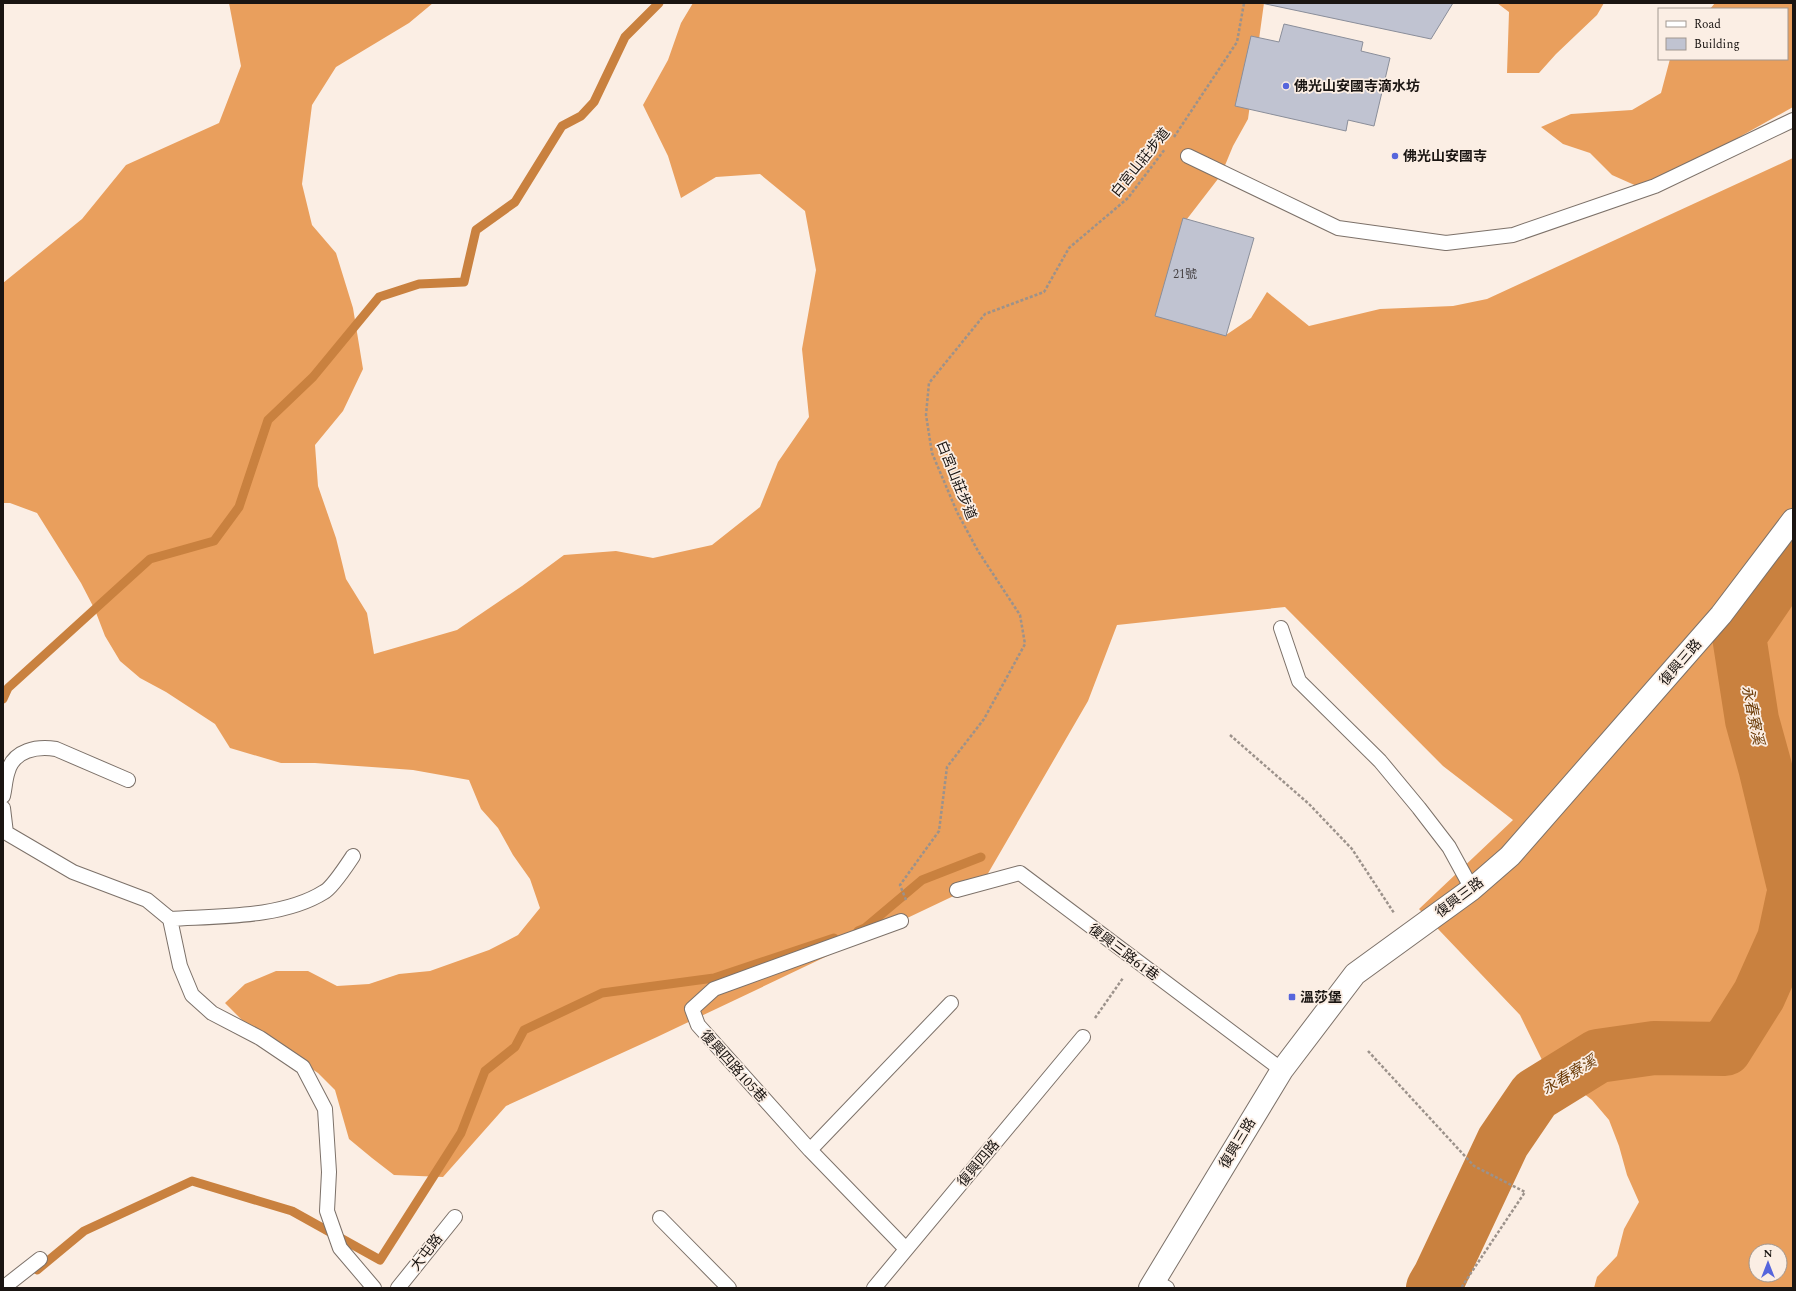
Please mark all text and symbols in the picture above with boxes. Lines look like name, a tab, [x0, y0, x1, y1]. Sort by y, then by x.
legend	[1658, 8, 1788, 60]
text: Road	[1694, 15, 1721, 34]
text: Building	[1694, 35, 1740, 54]
place label: 佛光山安國寺滴水坊	[1294, 76, 1420, 97]
marker: 佛光山安國寺滴水坊	[1281, 81, 1291, 91]
street label: 白宮山莊步道	[1106, 123, 1175, 202]
place label: 佛光山安國寺	[1403, 146, 1487, 167]
marker: 佛光山安國寺	[1390, 151, 1400, 161]
house number: 21號	[1173, 265, 1197, 284]
street label: 白宮山莊步道	[931, 437, 982, 523]
street label: 復興三路	[1654, 634, 1707, 690]
water label: 永春寮溪	[1735, 683, 1770, 749]
street label: 復興三路	[1431, 872, 1488, 923]
street label: 復興三路61巷	[1084, 919, 1164, 986]
place label: 溫莎堡	[1300, 987, 1342, 1008]
marker: 溫莎堡	[1287, 992, 1297, 1002]
street label: 復興四路105巷	[695, 1025, 772, 1107]
water label: 永春寮溪	[1538, 1049, 1603, 1101]
street label: 復興三路	[1214, 1114, 1261, 1173]
street label: 復興四路	[952, 1135, 1004, 1192]
street label: 大屯路	[405, 1229, 448, 1275]
north arrow	[1748, 1243, 1788, 1283]
text: N	[1764, 1245, 1773, 1262]

